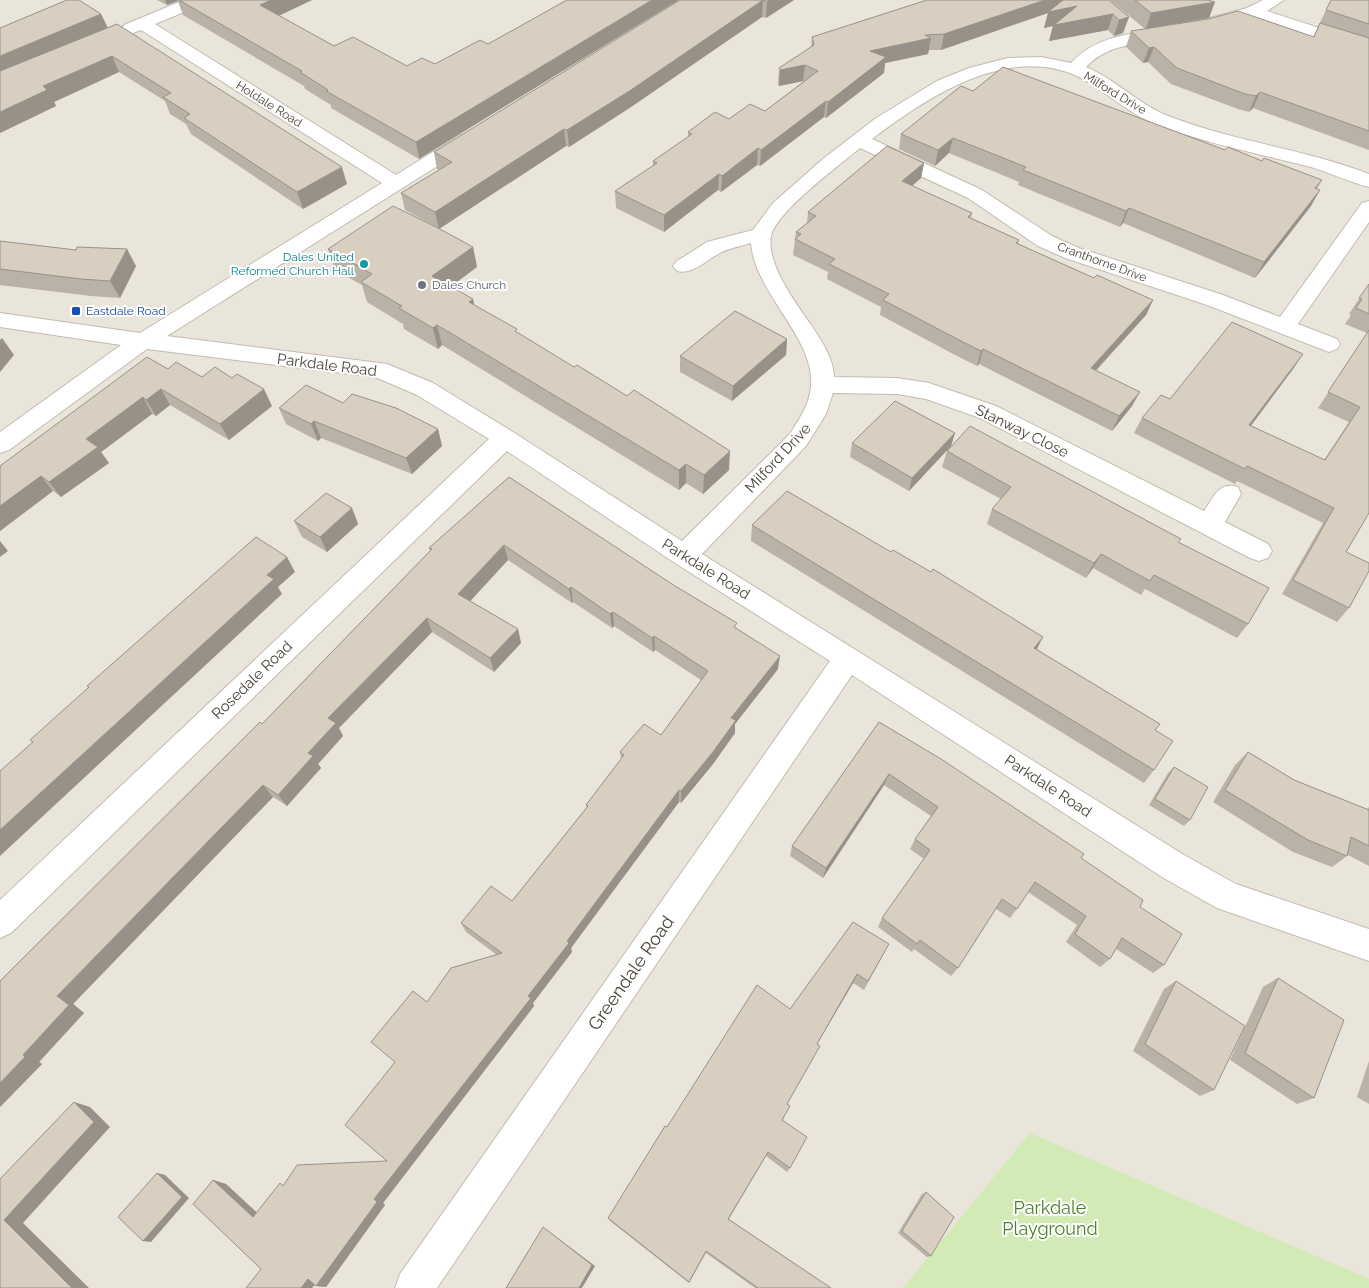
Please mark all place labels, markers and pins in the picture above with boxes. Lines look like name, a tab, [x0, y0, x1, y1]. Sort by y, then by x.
place label: Dales United Reformed Church Hall	[231, 250, 355, 278]
marker: Dales United Reformed Church Hall	[358, 258, 370, 270]
place label: Dales Church	[432, 278, 506, 292]
marker: Dales Church	[416, 279, 428, 291]
place label: Eastdale Road	[86, 304, 166, 318]
marker: Eastdale Road	[70, 305, 82, 317]

